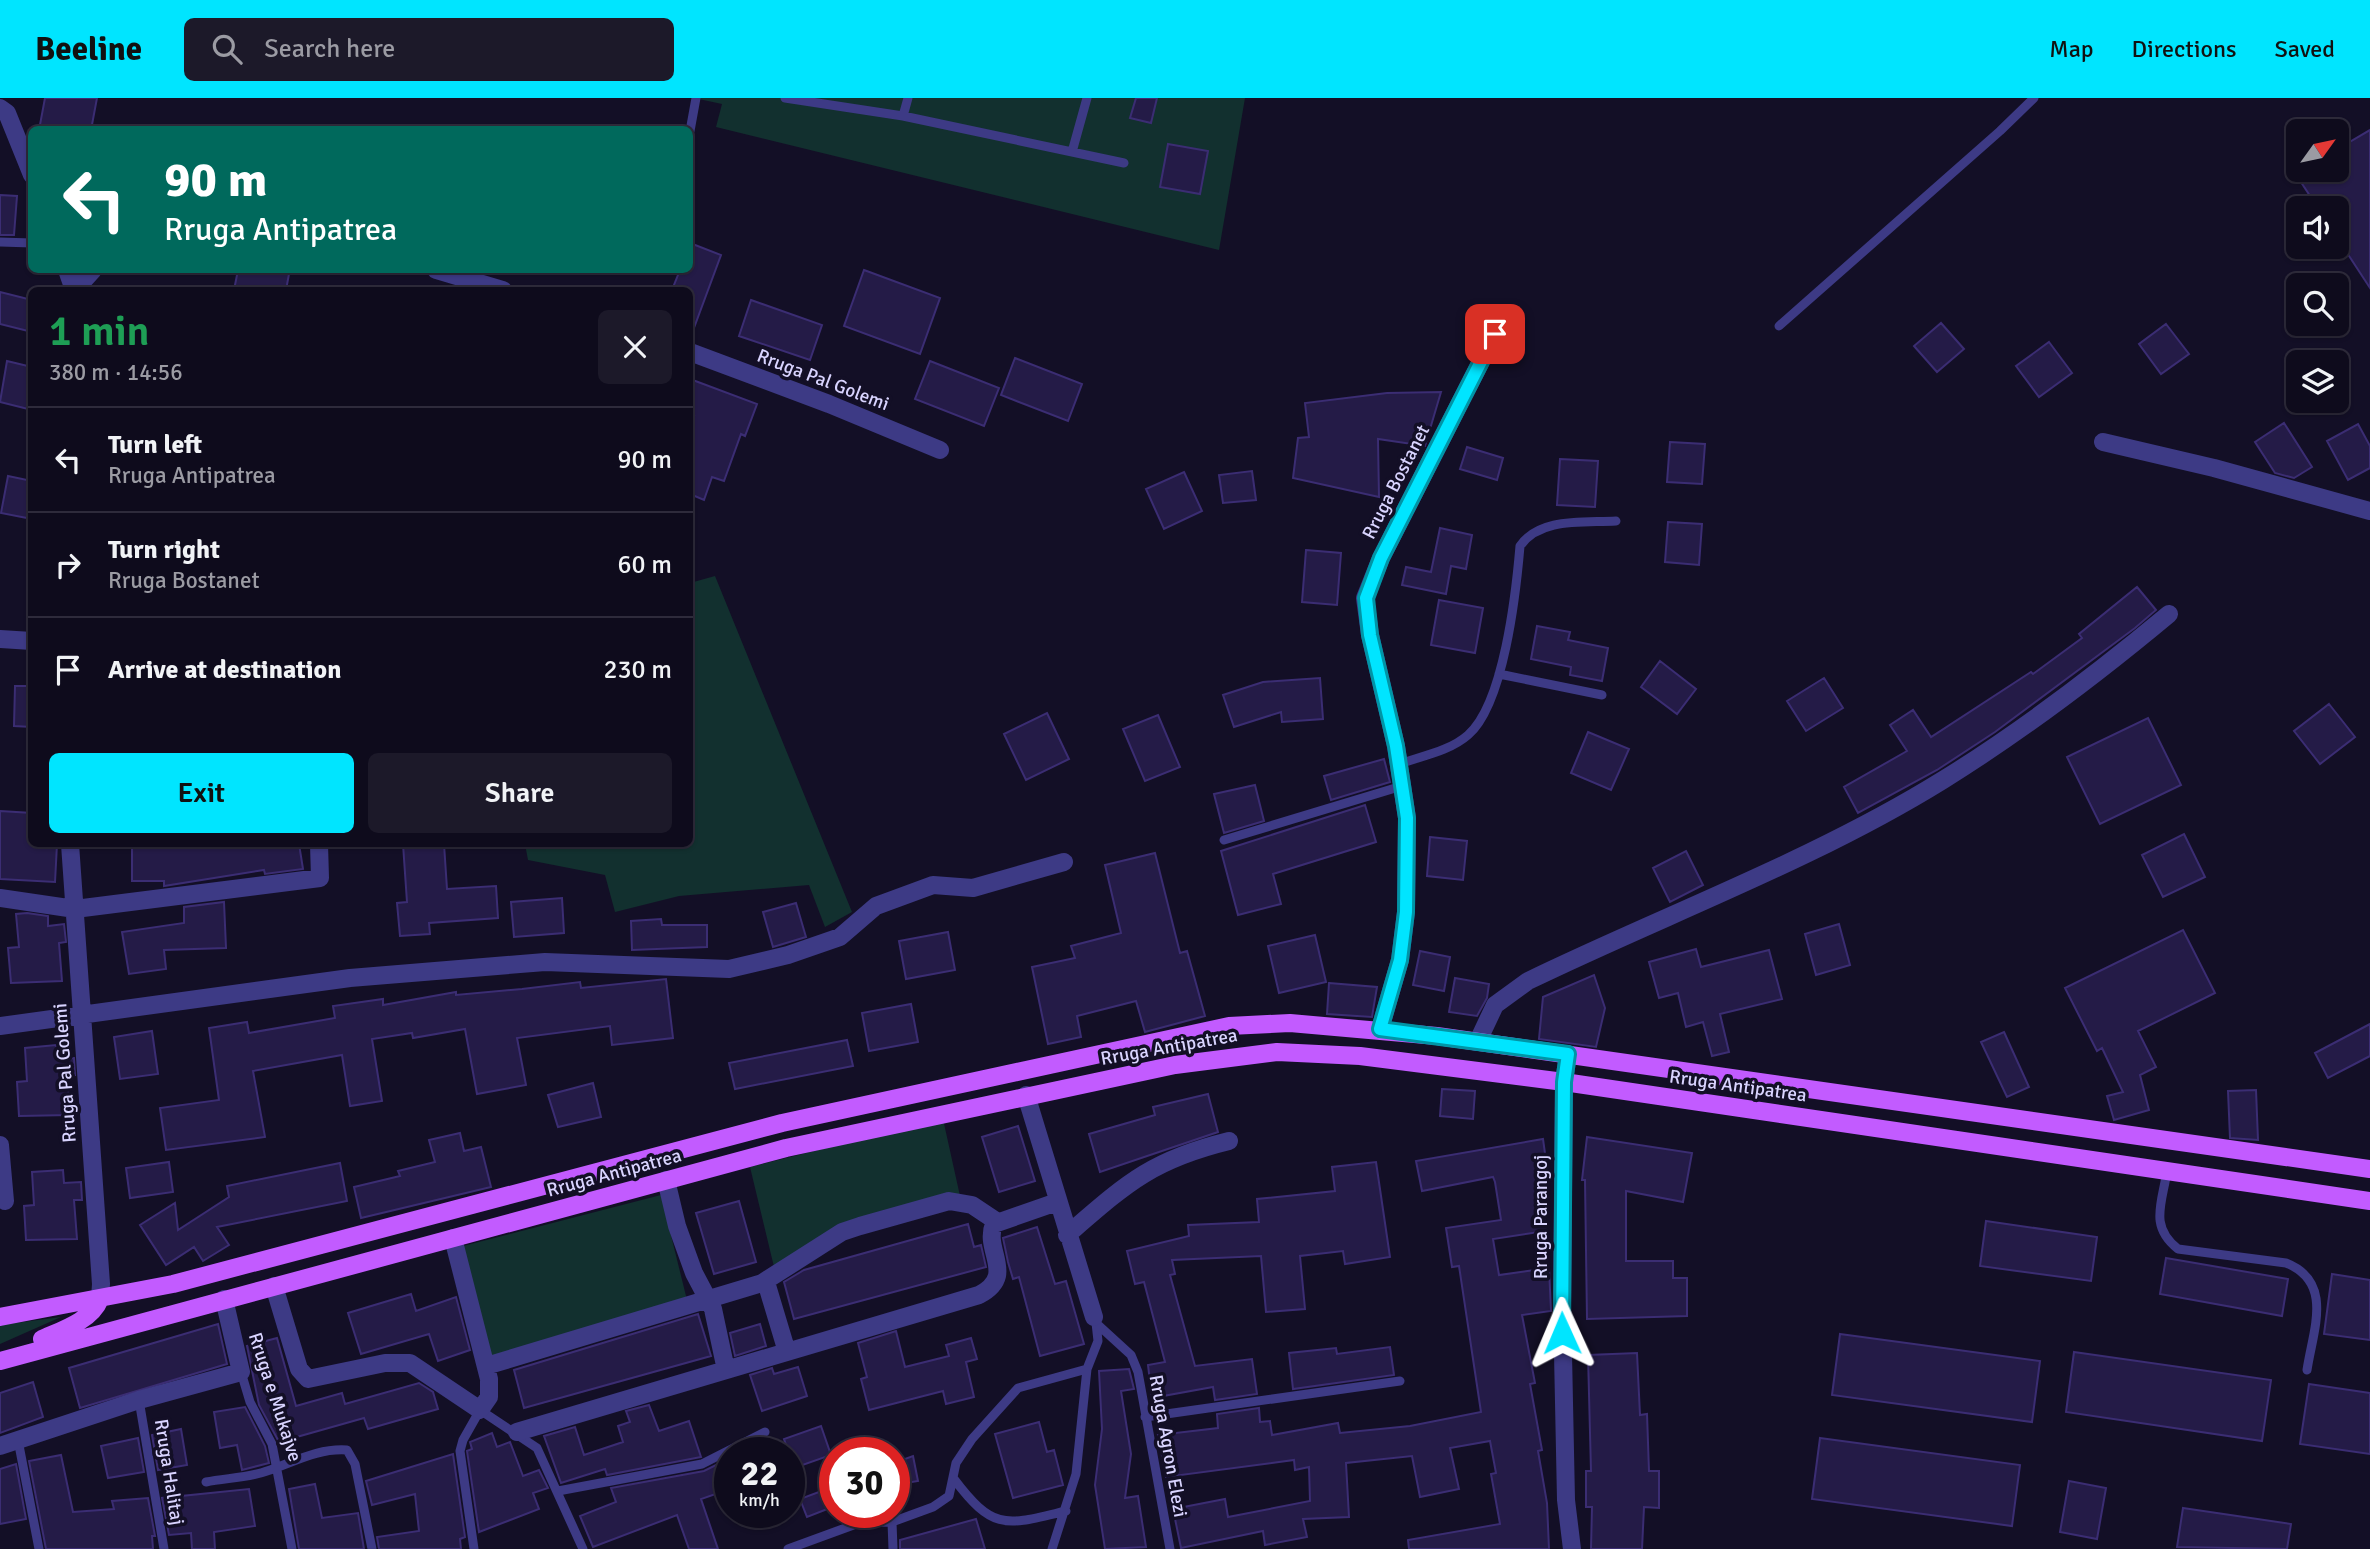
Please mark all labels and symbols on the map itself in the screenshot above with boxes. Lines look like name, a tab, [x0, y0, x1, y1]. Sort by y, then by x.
north arrow	[2286, 119, 2348, 182]
pin	[1465, 304, 1525, 364]
street label: Rruga Pal Golemi	[753, 344, 893, 416]
street label: Rruga Bostanet	[1357, 420, 1435, 543]
street label: Rruga Pal Golemi	[48, 1002, 82, 1144]
street label: Rruga Antipatrea	[1099, 1023, 1239, 1071]
street label: Rruga Antipatrea	[1668, 1064, 1808, 1108]
street label: Rruga Antipatrea	[544, 1143, 684, 1203]
street label: Rruga Parangoj	[1529, 1155, 1553, 1279]
position arrow	[1525, 1296, 1599, 1370]
street label: Rruga e Mukajve	[243, 1329, 307, 1465]
street label: Rruga Agron Elezi	[1144, 1373, 1192, 1519]
street label: Rruga Halitaj	[149, 1417, 189, 1527]
speed limit sign: 30	[819, 1437, 910, 1528]

